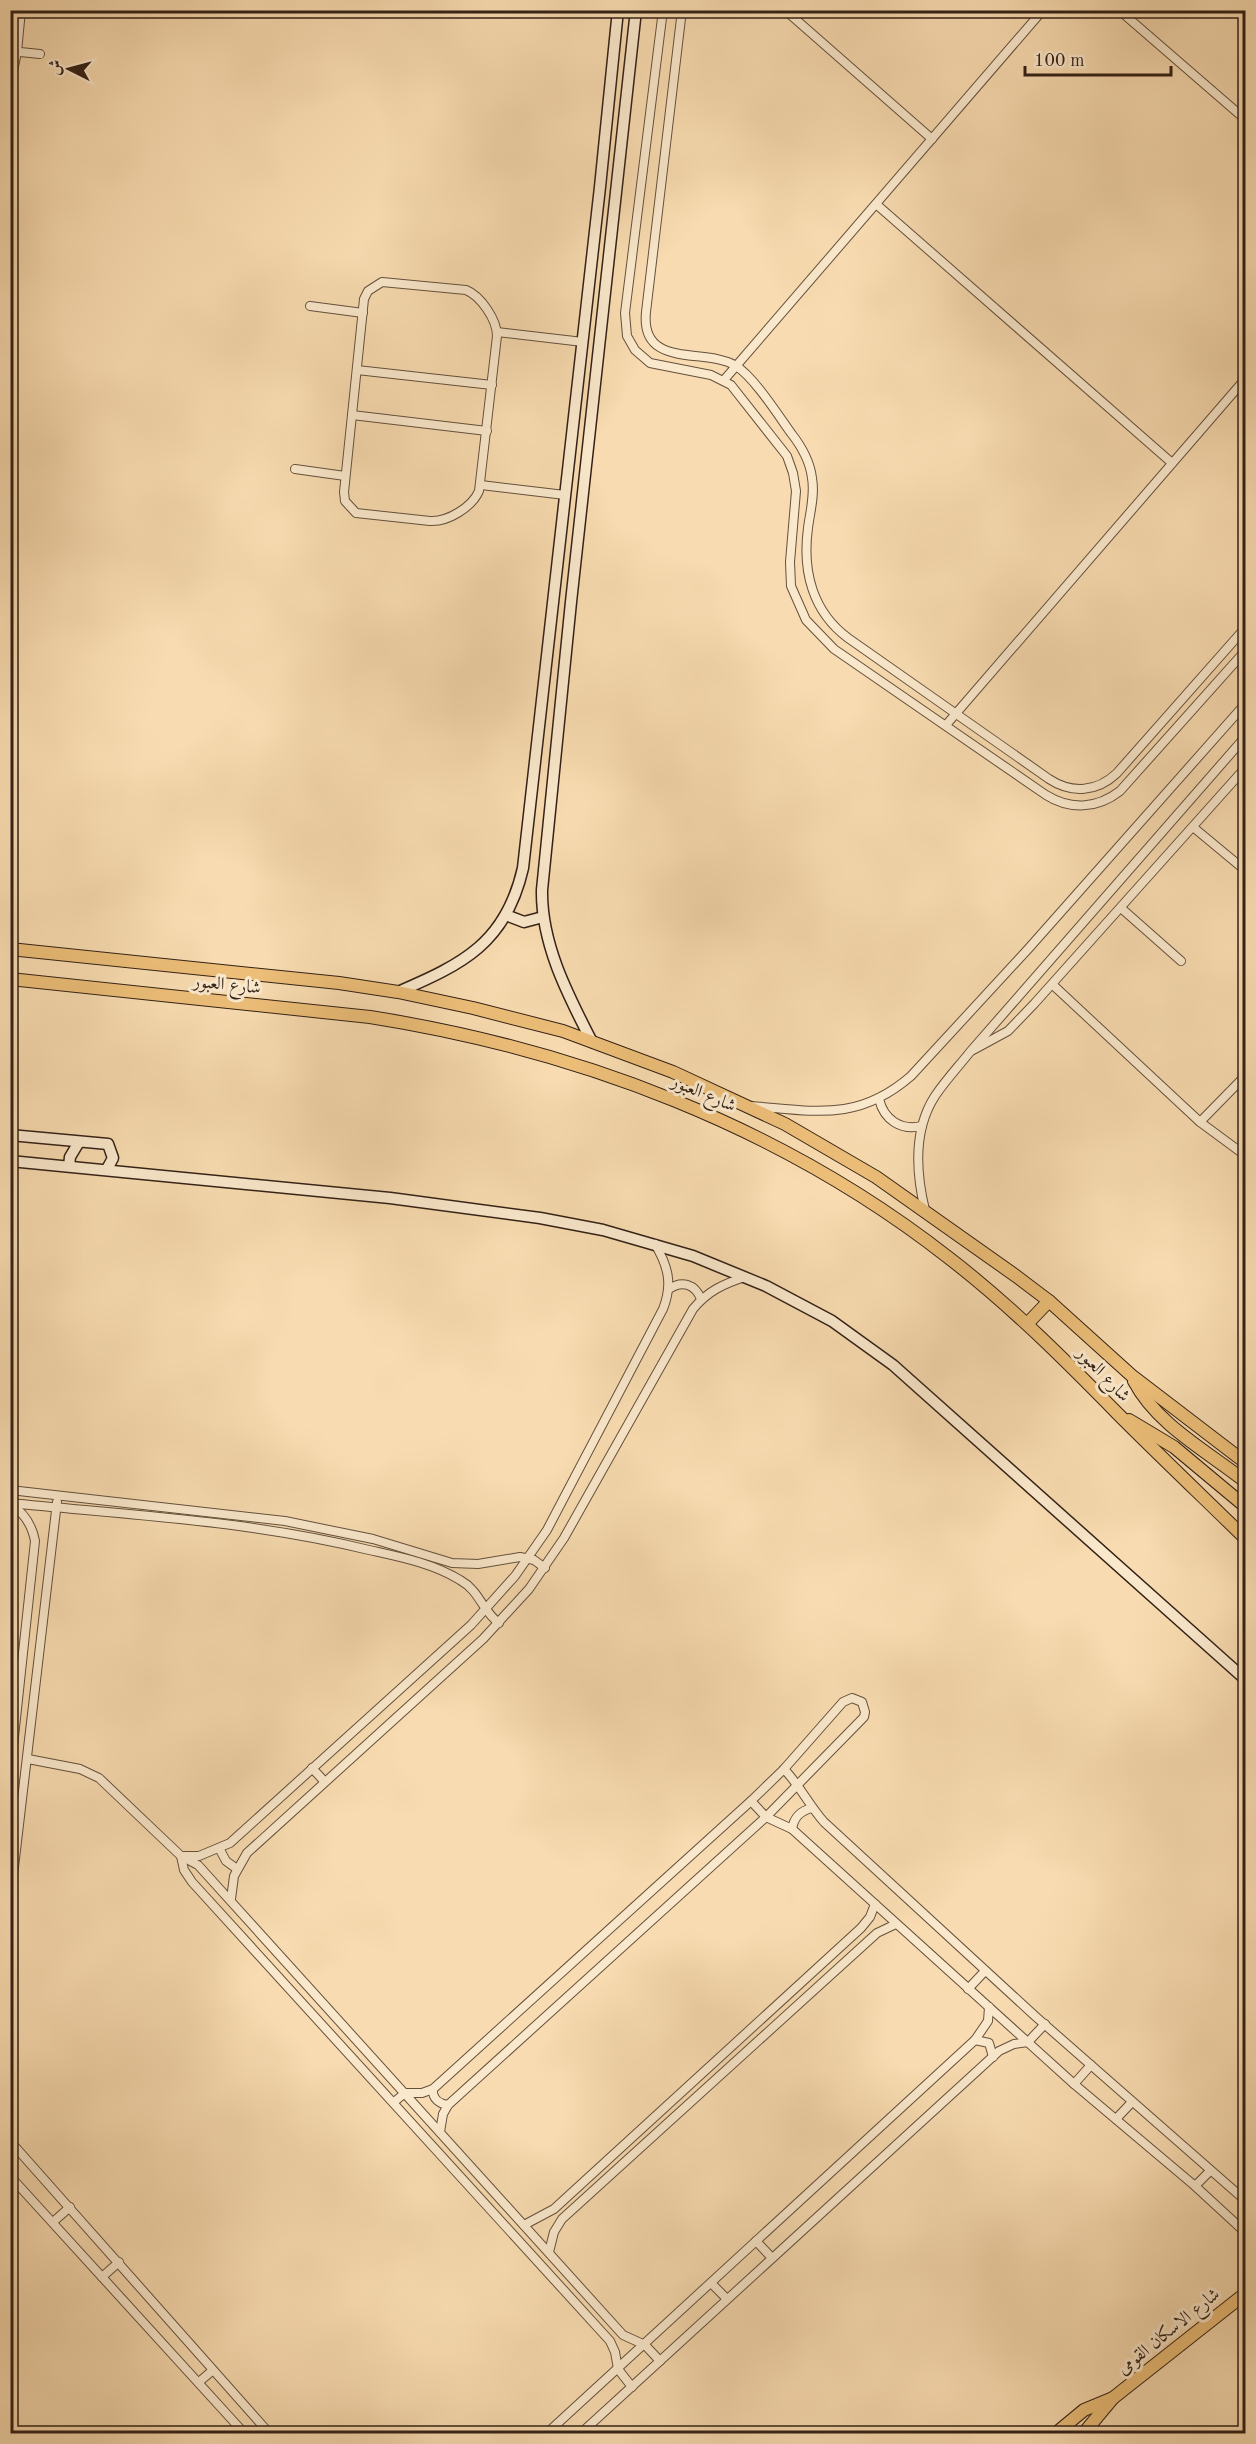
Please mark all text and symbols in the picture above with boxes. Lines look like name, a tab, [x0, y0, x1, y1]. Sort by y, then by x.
north arrow	[39, 39, 99, 99]
scale bar	[1025, 39, 1170, 77]
text: 100 m	[1034, 52, 1085, 70]
text: ش	[47, 59, 65, 76]
street label: شارع العبور	[190, 972, 262, 1002]
street label: شارع العبور	[665, 1072, 738, 1120]
street label: شارع العبور	[1068, 1343, 1133, 1409]
street label: شارع الاسكان القومى	[1113, 2284, 1226, 2382]

